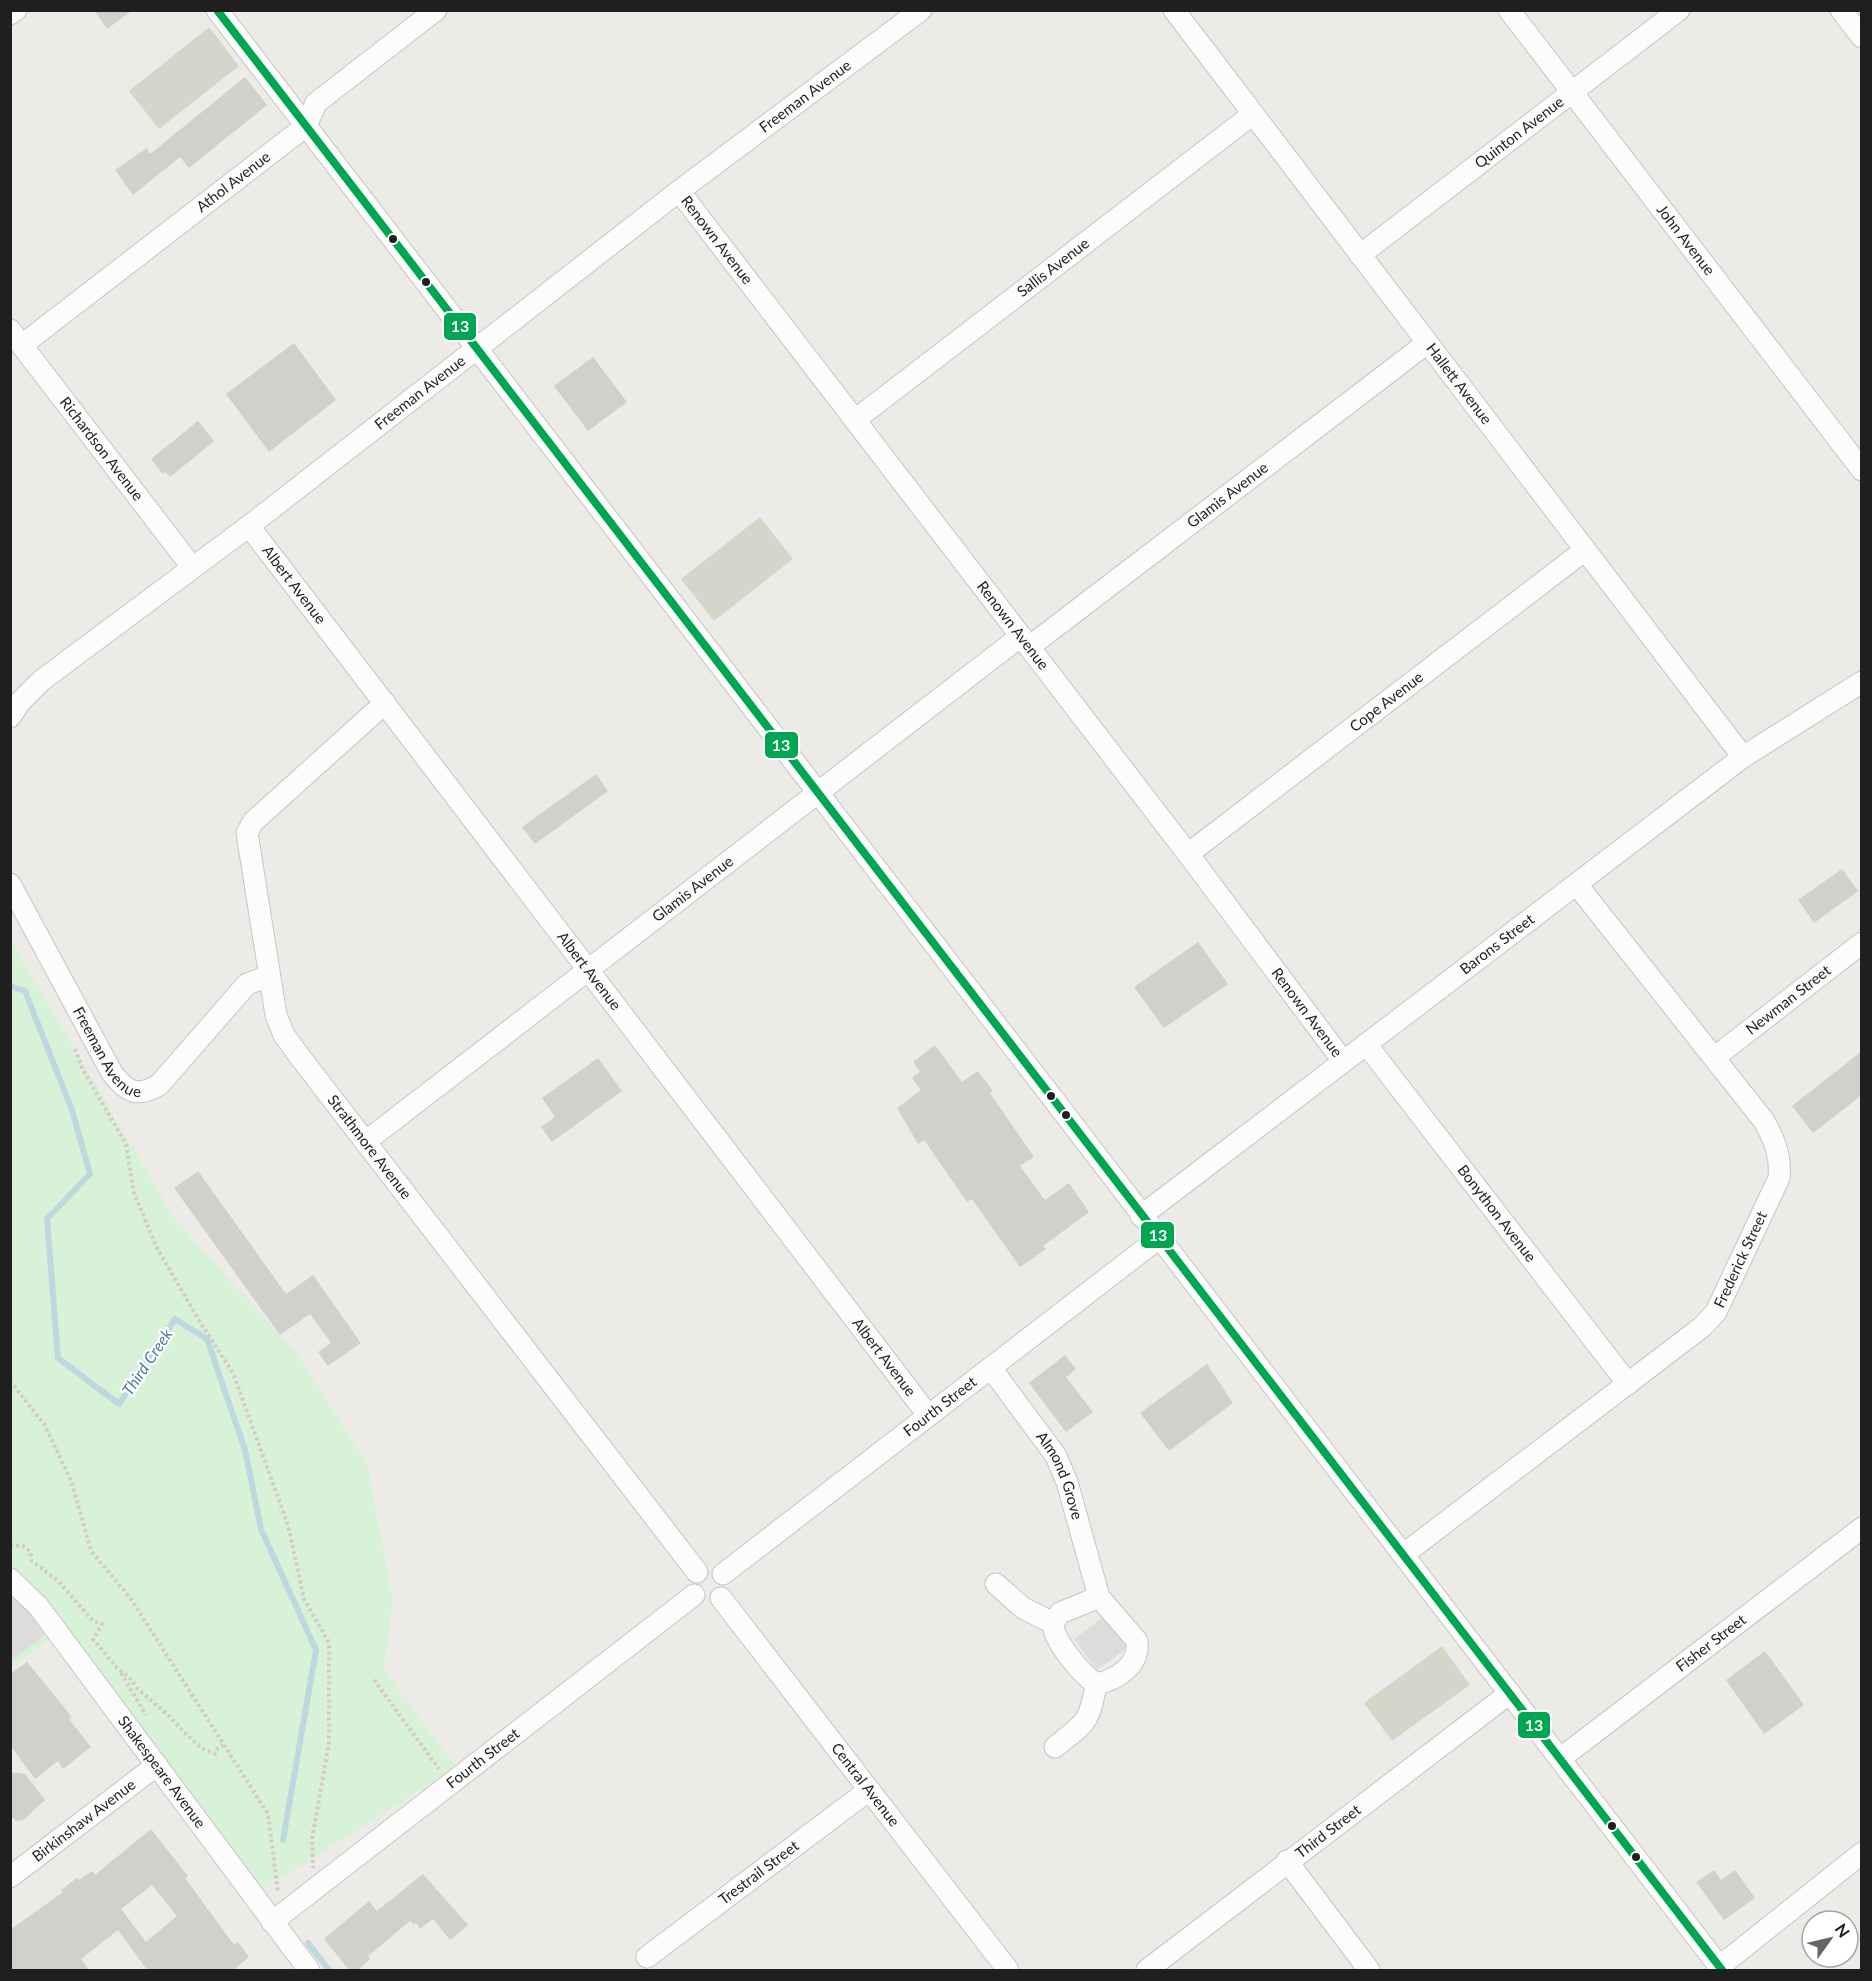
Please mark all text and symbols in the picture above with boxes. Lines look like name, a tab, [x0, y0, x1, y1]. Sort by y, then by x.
street label: Freeman Avenue	[755, 55, 854, 136]
street label: Quinton Avenue	[1471, 92, 1567, 172]
street label: Athol Avenue	[192, 147, 273, 215]
street label: Renown Avenue	[678, 192, 757, 287]
street label: John Avenue	[1654, 201, 1719, 278]
unlabelled marker	[387, 233, 399, 245]
street label: Sallis Avenue	[1013, 234, 1092, 300]
unlabelled marker	[420, 276, 432, 288]
line badge: 13	[443, 312, 477, 341]
text: 13	[451, 316, 469, 335]
street label: Hallett Avenue	[1423, 339, 1496, 427]
street label: Freeman Avenue	[371, 351, 468, 433]
street label: Richardson Avenue	[57, 393, 148, 504]
street label: Glamis Avenue	[1183, 458, 1271, 531]
street label: Albert Avenue	[259, 541, 330, 627]
street label: Renown Avenue	[974, 577, 1053, 673]
street label: Cope Avenue	[1346, 667, 1426, 735]
line badge: 13	[764, 731, 799, 759]
text: 13	[772, 735, 790, 754]
street label: Glamis Avenue	[648, 851, 736, 925]
street label: Barons Street	[1456, 909, 1538, 978]
street label: Albert Avenue	[554, 928, 625, 1013]
street label: Newman Street	[1742, 960, 1834, 1038]
street label: Renown Avenue	[1268, 964, 1347, 1060]
street label: Freeman Avenue	[70, 1003, 142, 1100]
unlabelled marker	[1045, 1090, 1057, 1102]
street label: Strathmore Avenue	[324, 1091, 416, 1202]
unlabelled marker	[1060, 1109, 1072, 1121]
street label: Bonython Avenue	[1454, 1161, 1541, 1265]
street label: Frederick Street	[1709, 1208, 1770, 1310]
line badge: 13	[1140, 1221, 1175, 1249]
text: 13	[1149, 1225, 1167, 1244]
street label: Albert Avenue	[849, 1314, 920, 1399]
water label: Third Creek	[117, 1325, 176, 1399]
street label: Fourth Street	[899, 1372, 980, 1440]
street label: Almond Grove	[1033, 1428, 1087, 1522]
street label: Fisher Street	[1672, 1610, 1750, 1675]
line badge: 13	[1517, 1711, 1551, 1739]
street label: Shakespeare Avenue	[115, 1712, 210, 1831]
text: 13	[1525, 1715, 1543, 1734]
street label: Fourth Street	[442, 1723, 523, 1792]
street label: Central Avenue	[828, 1739, 904, 1830]
street label: Birkinshaw Avenue	[28, 1775, 139, 1865]
street label: Third Street	[1291, 1800, 1364, 1862]
unlabelled marker	[1606, 1820, 1618, 1832]
street label: Trestrail Street	[715, 1836, 802, 1908]
unlabelled marker	[1630, 1851, 1642, 1863]
north arrow	[1800, 1909, 1860, 1969]
text: N	[1832, 1920, 1854, 1941]

